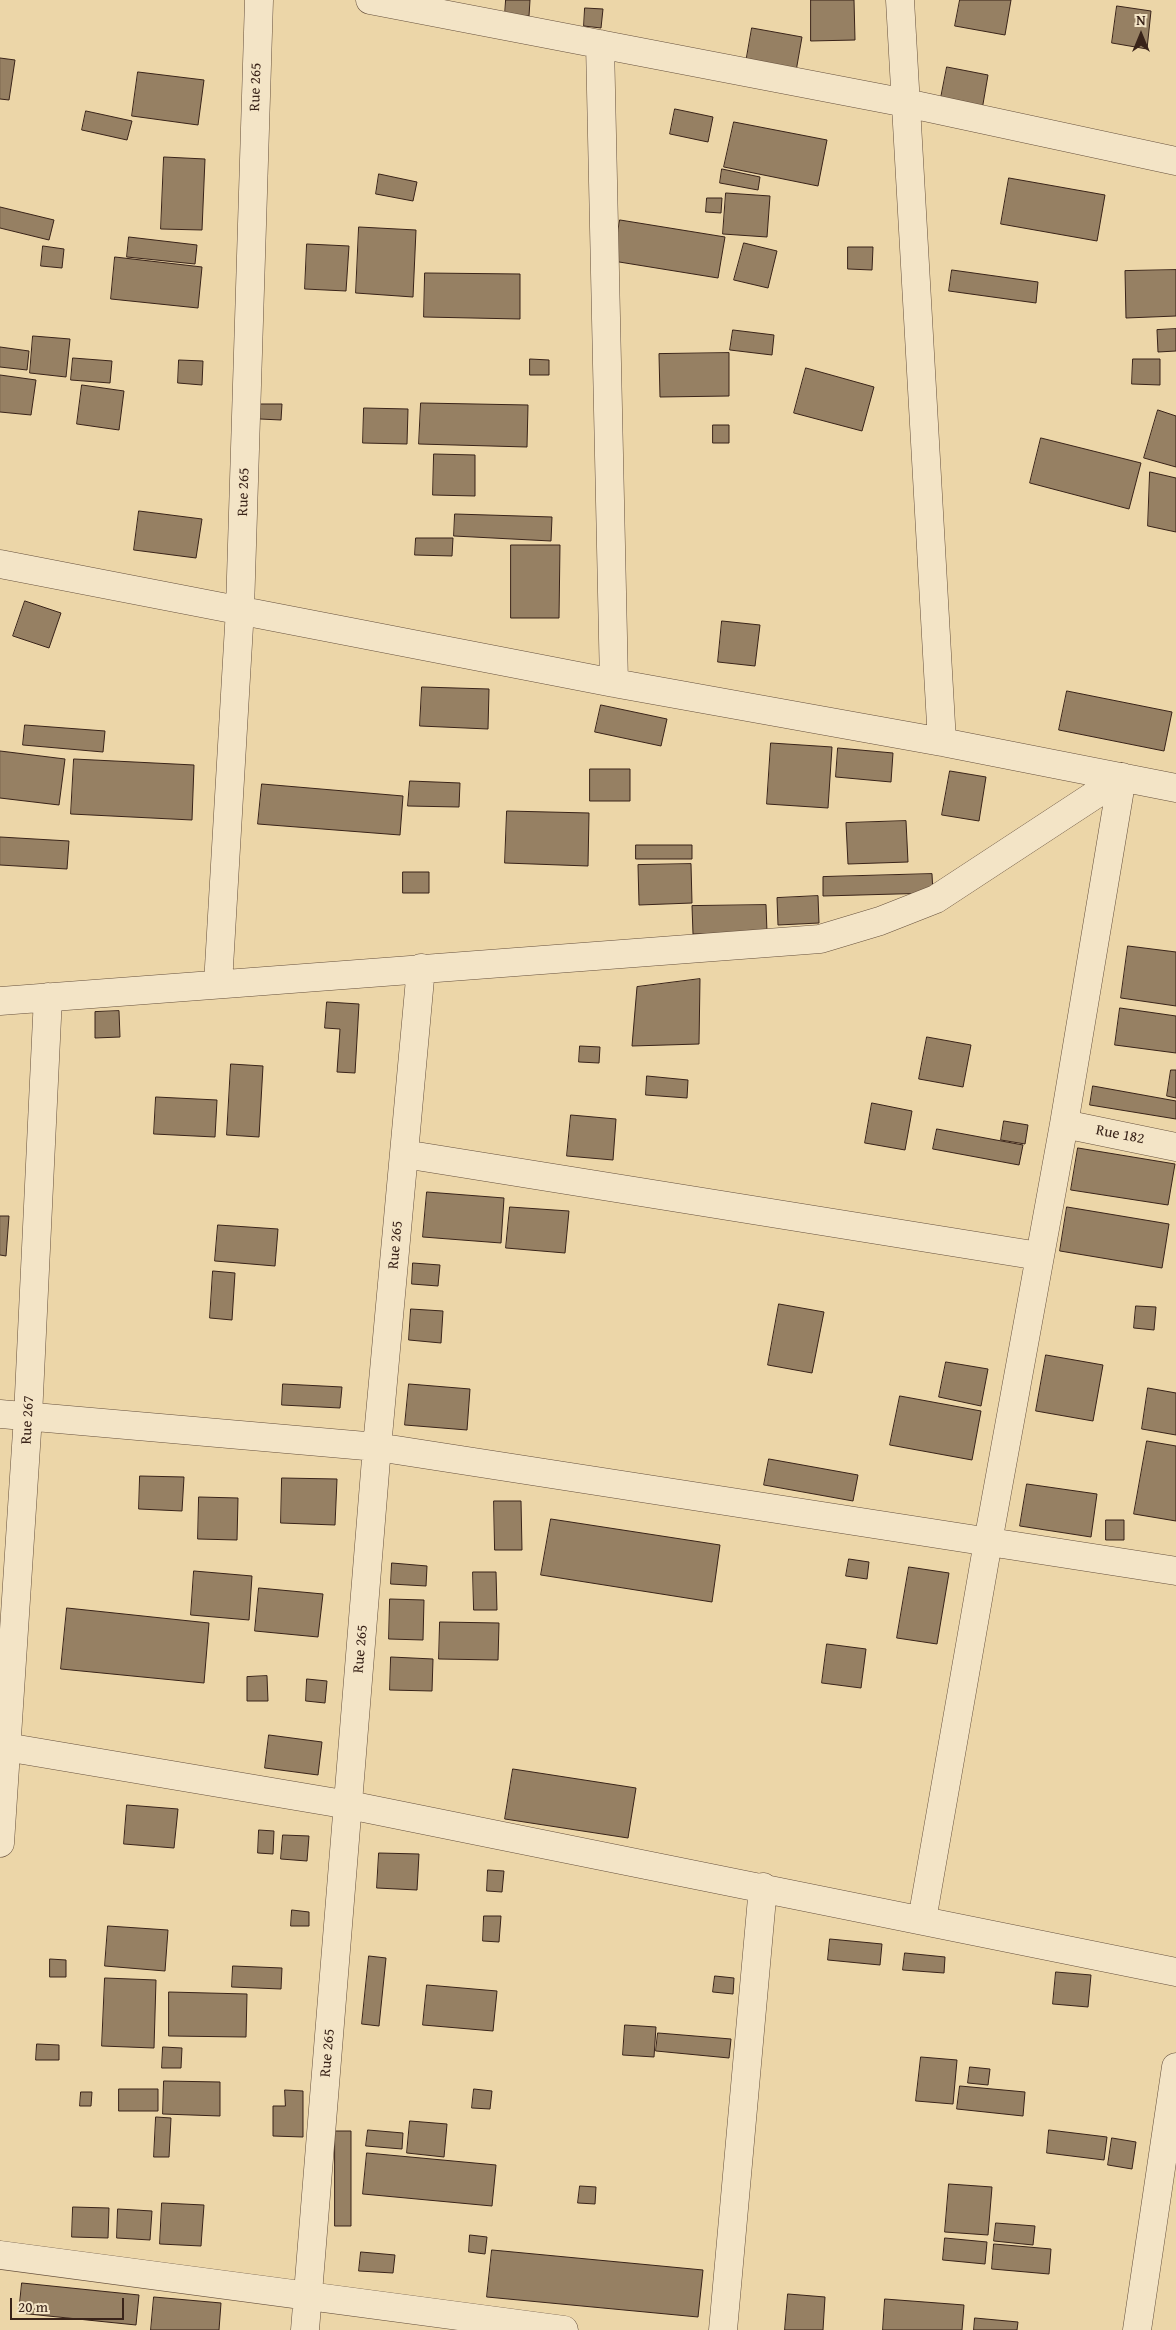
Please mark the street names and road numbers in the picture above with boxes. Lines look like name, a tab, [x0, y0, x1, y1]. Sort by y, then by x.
street label: Rue 265	[246, 62, 266, 112]
street label: Rue 265	[234, 467, 254, 517]
street label: Rue 182	[1094, 1122, 1146, 1148]
street label: Rue 265	[385, 1220, 407, 1270]
street label: Rue 267	[18, 1395, 38, 1445]
street label: Rue 265	[350, 1624, 372, 1674]
street label: Rue 265	[317, 2028, 339, 2078]

